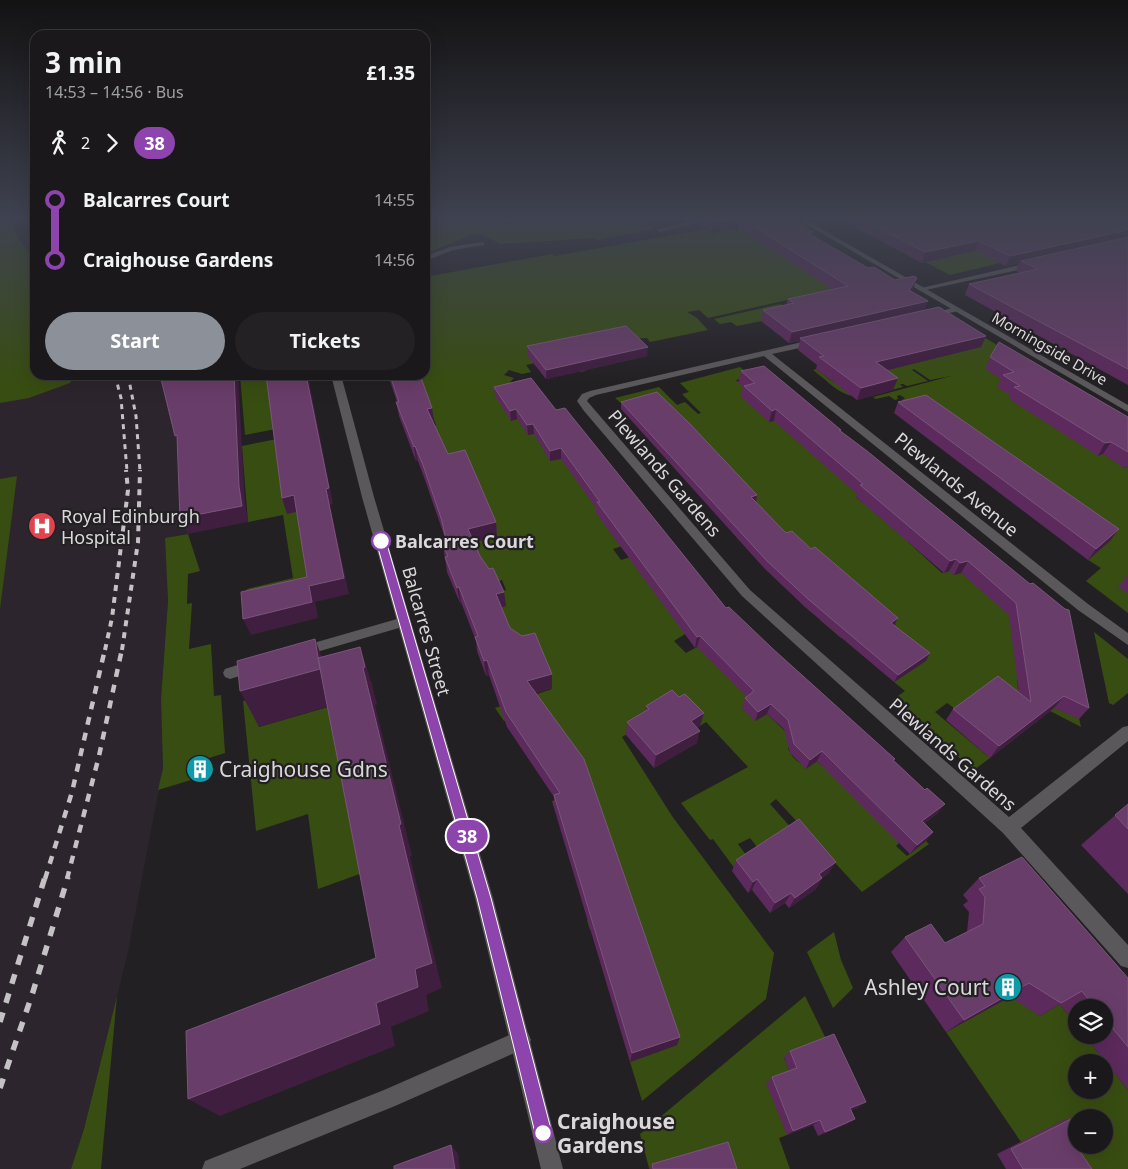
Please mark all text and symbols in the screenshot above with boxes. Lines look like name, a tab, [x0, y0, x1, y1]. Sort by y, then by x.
text: 3 min	[45, 43, 122, 81]
text: £1.35	[366, 60, 415, 86]
text: 14:53 – 14:56 · Bus	[45, 81, 184, 103]
icon: walk	[45, 129, 73, 157]
icon: forward	[98, 129, 126, 157]
text: 38	[144, 131, 165, 155]
text: 2	[81, 132, 90, 154]
text: Balcarres Court	[83, 187, 229, 213]
text: 14:55	[374, 189, 415, 211]
text: Craighouse Gardens	[83, 247, 273, 273]
text: 14:56	[374, 249, 415, 271]
street label: Morningside Drive	[989, 307, 1111, 389]
button: Start	[45, 312, 225, 370]
button: Tickets	[235, 312, 415, 370]
street label: Plewlands Gardens	[603, 404, 727, 542]
street label: Plewlands Avenue	[890, 427, 1024, 541]
place label: Royal Edinburgh Hospital	[61, 504, 200, 549]
hospital icon: Royal Edinburgh Hospital	[27, 511, 57, 541]
place label: Balcarres Court	[395, 529, 534, 553]
marker: Balcarres Court	[371, 531, 391, 551]
street label: Balcarres Street	[397, 564, 457, 699]
street label: Plewlands Gardens	[884, 692, 1022, 816]
building icon: Craighouse Gdns	[185, 754, 215, 784]
place label: Craighouse Gdns	[219, 755, 388, 783]
line badge: 38	[444, 820, 490, 852]
text: 38	[457, 824, 477, 848]
building icon: Ashley Court	[993, 972, 1023, 1002]
place label: Ashley Court	[864, 973, 989, 1001]
map controls	[1068, 999, 1113, 1154]
button: layers	[1068, 999, 1113, 1044]
button: +	[1068, 1054, 1113, 1099]
place label: Craighouse Gardens	[557, 1107, 675, 1159]
button: −	[1068, 1109, 1113, 1154]
marker: Craighouse Gardens	[533, 1123, 553, 1143]

